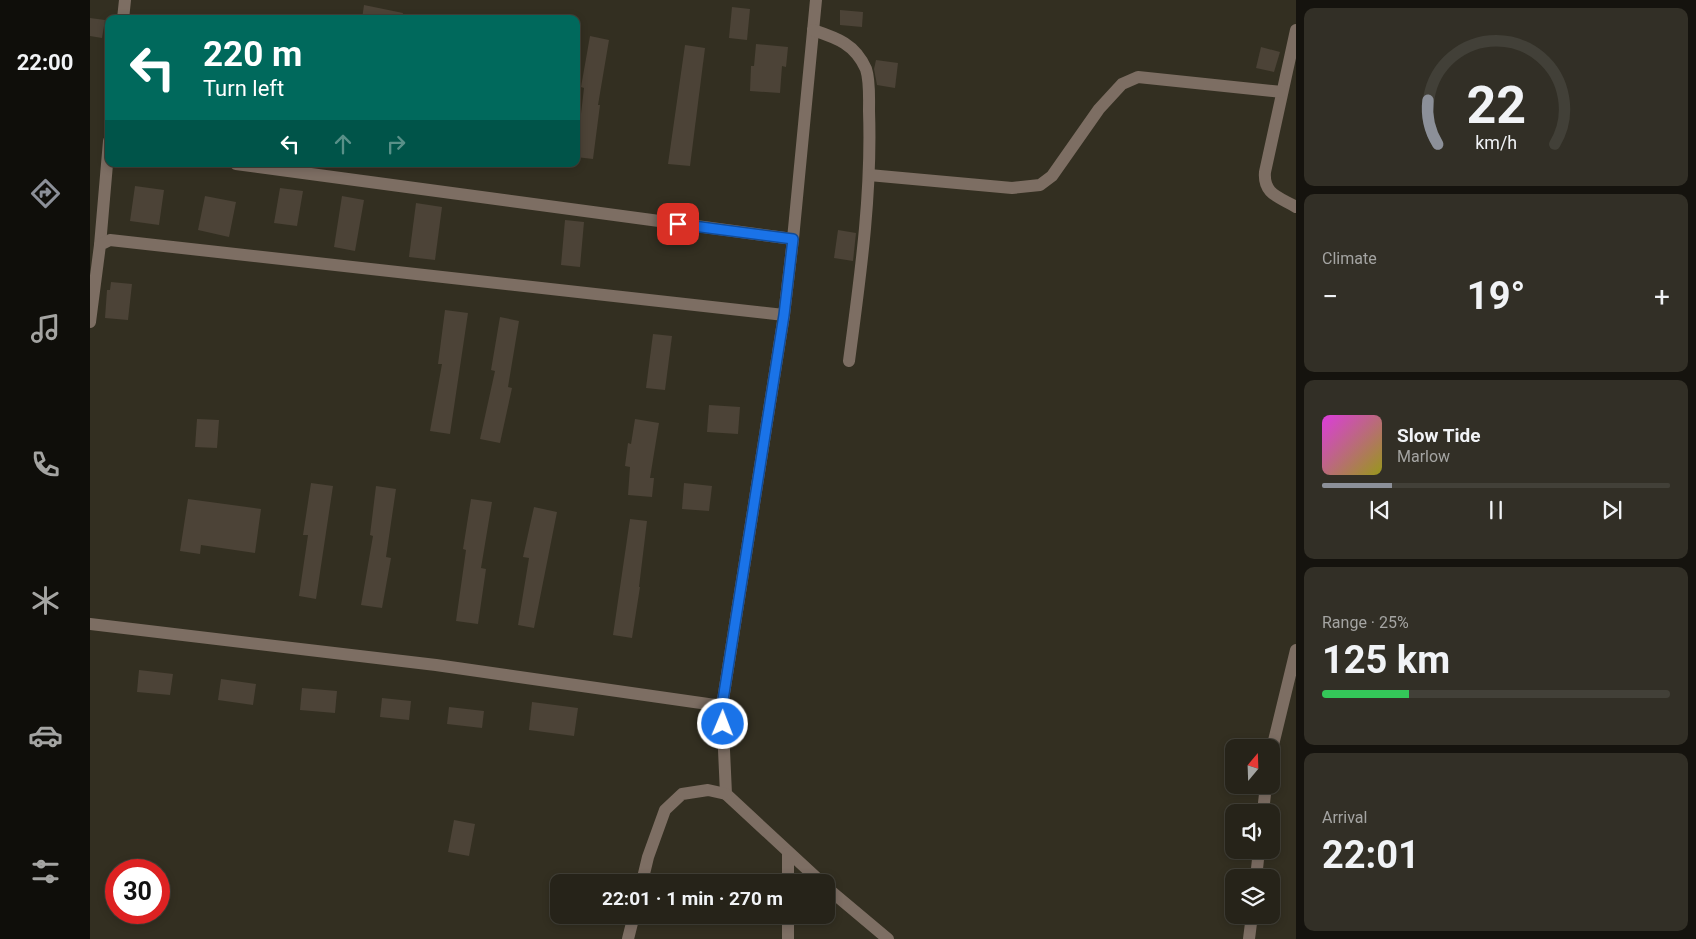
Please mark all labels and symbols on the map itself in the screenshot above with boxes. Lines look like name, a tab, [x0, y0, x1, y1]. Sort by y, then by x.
pin	[657, 203, 699, 245]
position arrow	[696, 697, 748, 749]
north arrow	[1225, 739, 1280, 794]
speed limit sign: 30	[105, 859, 170, 924]

